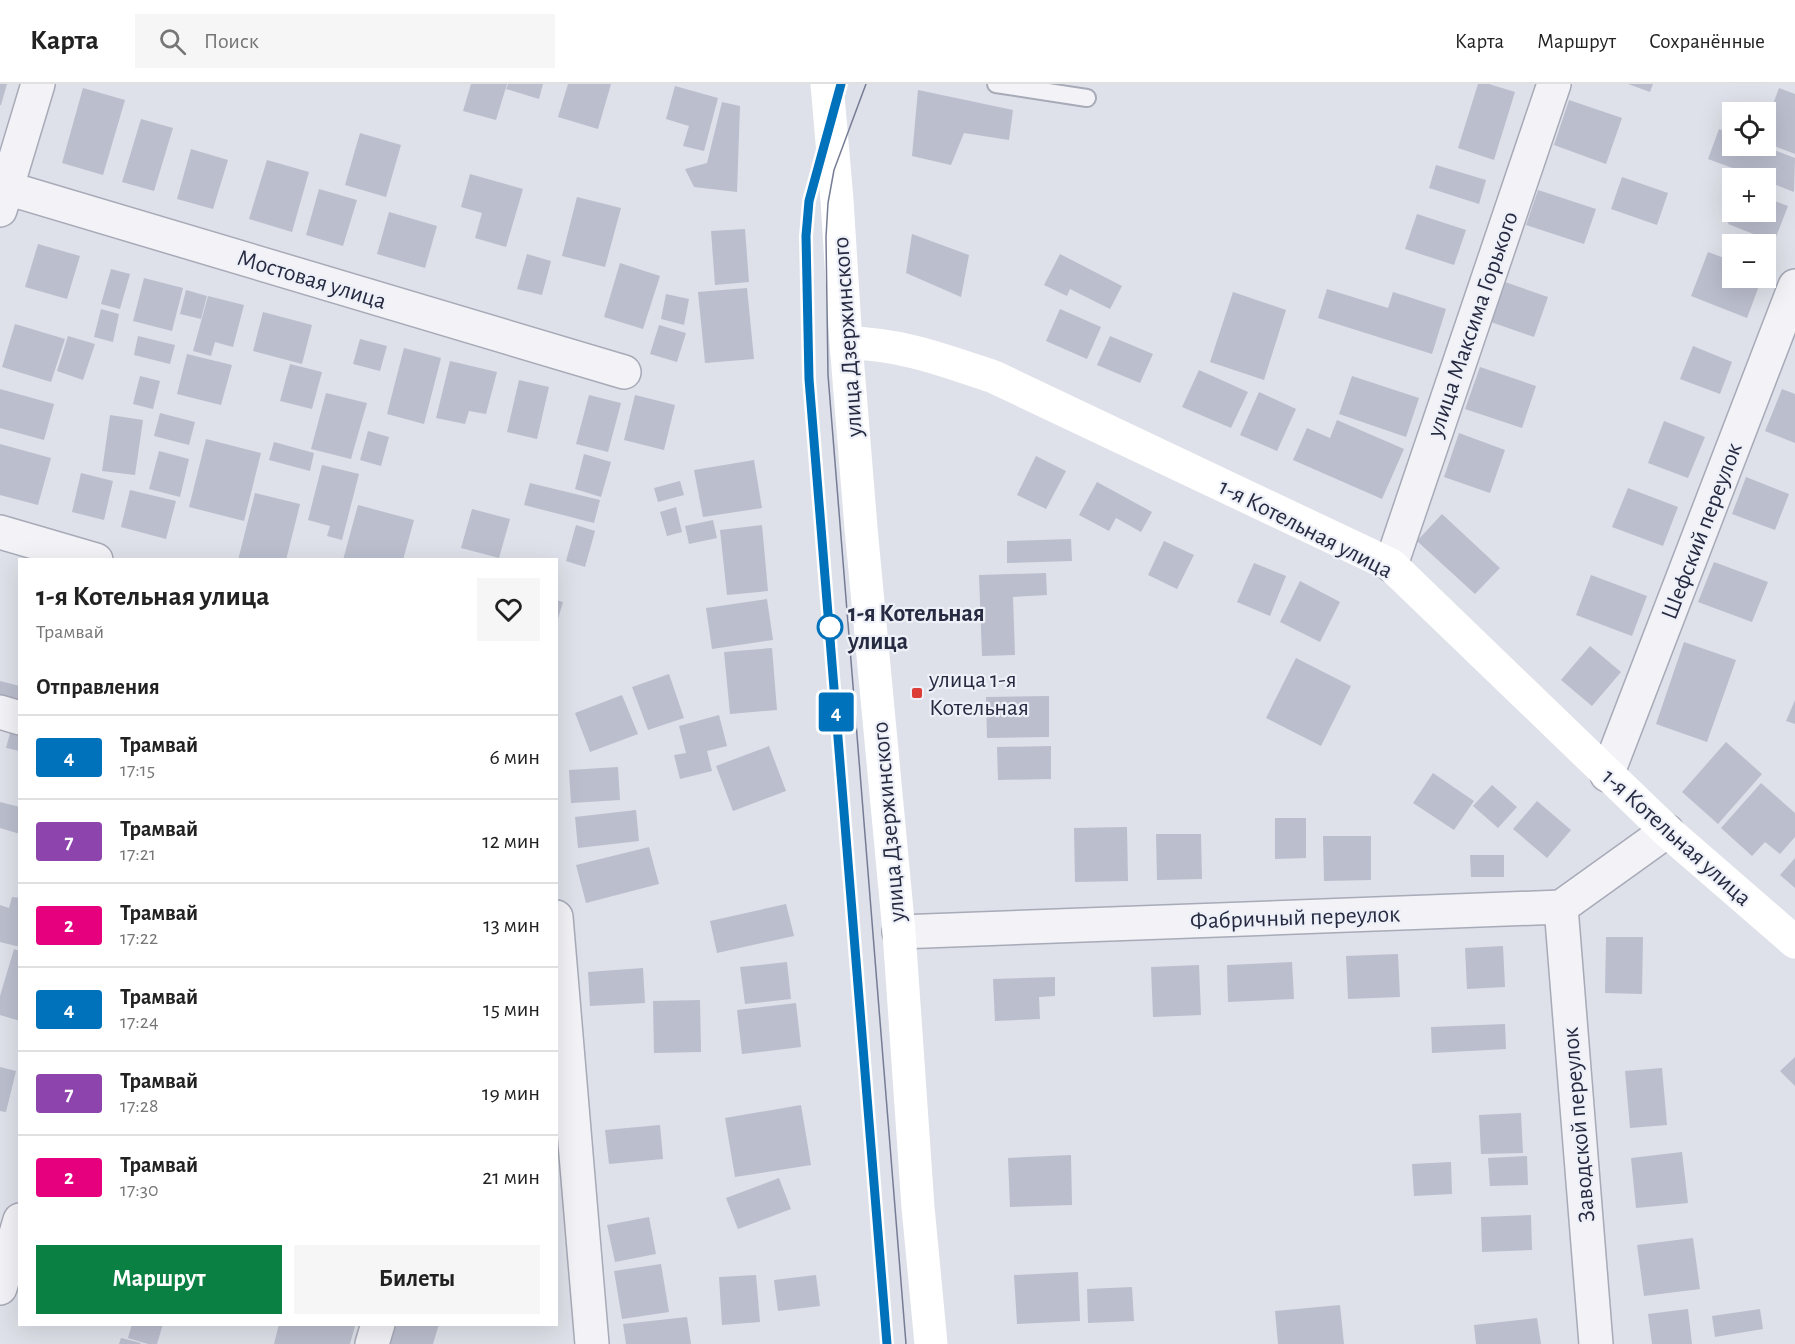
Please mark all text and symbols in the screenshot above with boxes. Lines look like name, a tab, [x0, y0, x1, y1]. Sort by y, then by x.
search box	[135, 14, 555, 68]
icon: search	[156, 25, 189, 58]
text: Карта	[30, 27, 99, 55]
text: Поиск	[204, 30, 259, 52]
text: Карта	[1455, 31, 1504, 52]
text: Маршрут	[1537, 31, 1616, 52]
text: Сохранённые	[1649, 31, 1765, 52]
map controls	[1722, 102, 1776, 288]
button: locate	[1722, 102, 1776, 156]
button: +	[1722, 168, 1776, 222]
street label: улица Максима Горького	[1423, 209, 1523, 441]
button: −	[1722, 234, 1776, 288]
street label: улица Дзержинского	[829, 236, 867, 439]
street label: Мостовая улица	[234, 246, 389, 314]
street label: Шефский переулок	[1657, 440, 1747, 623]
street label: 1-я Котельная улица	[1215, 475, 1396, 583]
button: heart	[477, 578, 540, 641]
text: 1-я Котельная улица	[36, 583, 270, 611]
place label: 1-я Котельная улица	[847, 602, 985, 654]
marker: 1-я Котельная улица	[817, 614, 843, 640]
text: Трамвай	[36, 622, 104, 642]
place label: улица 1-я Котельная	[928, 668, 1029, 720]
text: Отправления	[36, 676, 160, 698]
marker: улица 1-я Котельная	[910, 686, 924, 700]
line badge: 4	[816, 692, 856, 732]
text: 4	[831, 702, 841, 723]
street label: улица Дзержинского	[868, 721, 910, 924]
text: Трамвай	[120, 734, 198, 756]
text: 6 мин	[489, 746, 540, 768]
text: 4	[64, 747, 74, 768]
text: 17:15	[120, 760, 155, 780]
street label: 1-я Котельная улица	[1597, 765, 1756, 911]
text: Трамвай	[120, 818, 198, 840]
text: 12 мин	[482, 830, 540, 852]
text: 7	[64, 831, 74, 852]
text: 17:21	[120, 844, 156, 864]
text: Трамвай	[120, 902, 198, 924]
street label: Фабричный переулок	[1190, 902, 1400, 934]
text: 13 мин	[483, 914, 540, 936]
text: 2	[64, 915, 74, 936]
text: 17:22	[120, 928, 158, 948]
text: Трамвай	[120, 986, 198, 1008]
text: 15 мин	[483, 998, 540, 1020]
text: 4	[64, 999, 74, 1020]
text: 17:24	[120, 1012, 159, 1032]
street label: Заводской переулок	[1559, 1026, 1599, 1224]
text: Трамвай	[120, 1070, 198, 1092]
text: 19 мин	[482, 1082, 540, 1104]
text: 7	[64, 1083, 74, 1104]
text: 17:28	[120, 1096, 158, 1116]
text: Трамвай	[120, 1154, 198, 1176]
text: 21 мин	[482, 1166, 540, 1188]
text: 2	[64, 1167, 74, 1188]
text: 17:30	[120, 1180, 159, 1200]
button: Маршрут	[36, 1245, 282, 1314]
button: Билеты	[294, 1245, 540, 1314]

